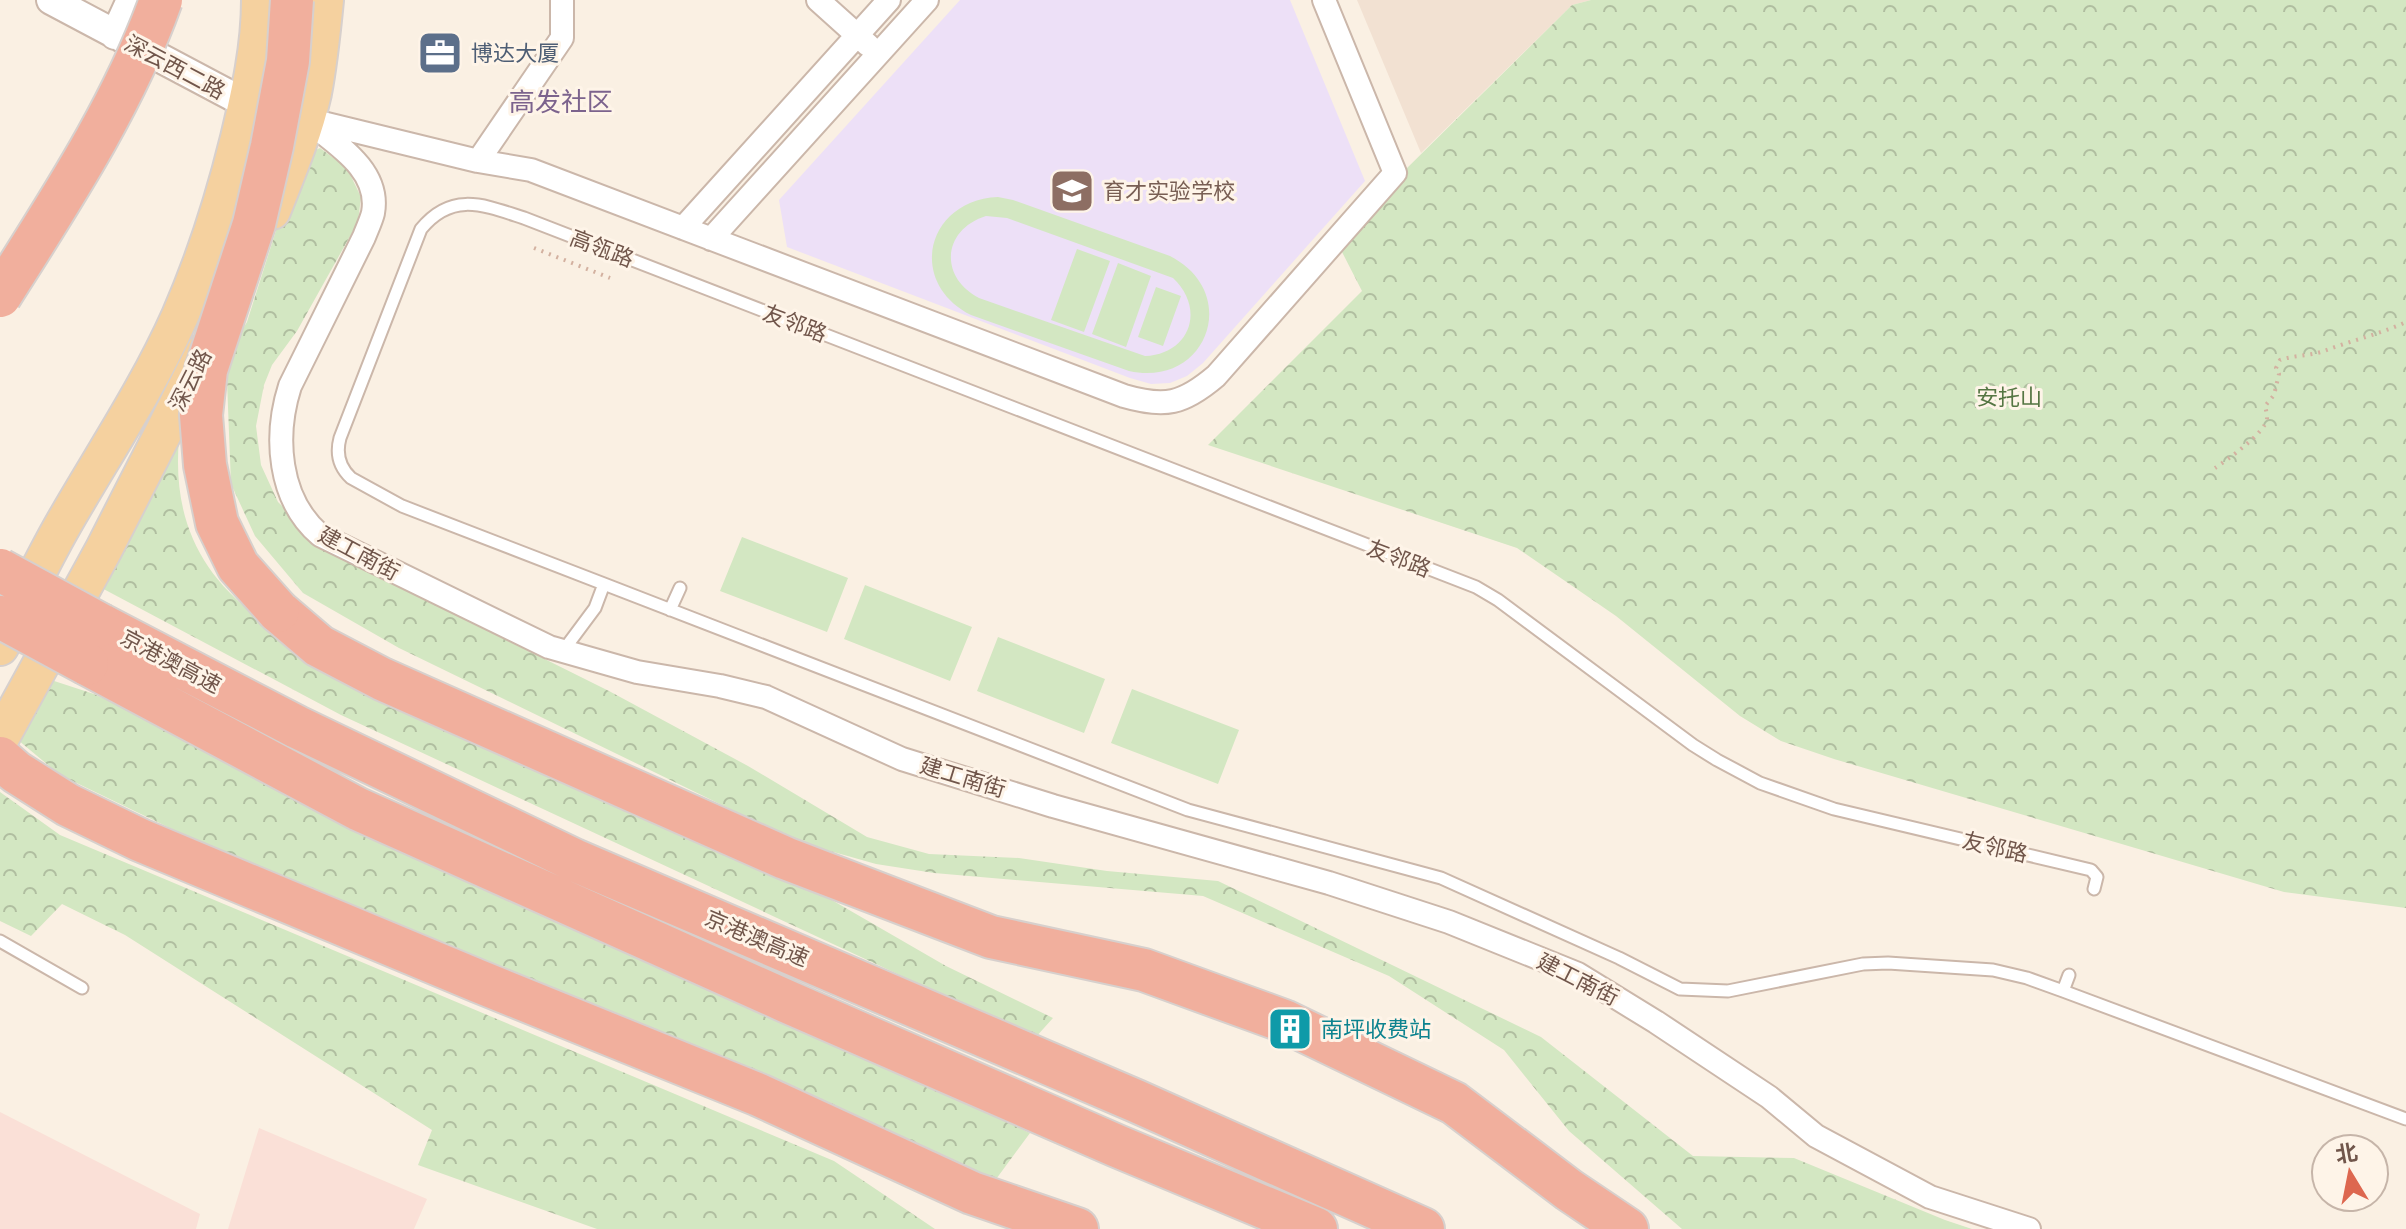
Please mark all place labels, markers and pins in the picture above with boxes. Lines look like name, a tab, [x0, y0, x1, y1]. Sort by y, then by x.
office icon: 博达大厦	[416, 29, 464, 77]
place label: 博达大厦	[471, 39, 559, 67]
school or university icon: 育才实验学校	[1048, 167, 1096, 215]
place label: 育才实验学校	[1103, 177, 1235, 205]
building icon: 南坪收费站	[1266, 1005, 1314, 1053]
place label: 南坪收费站	[1321, 1015, 1431, 1043]

